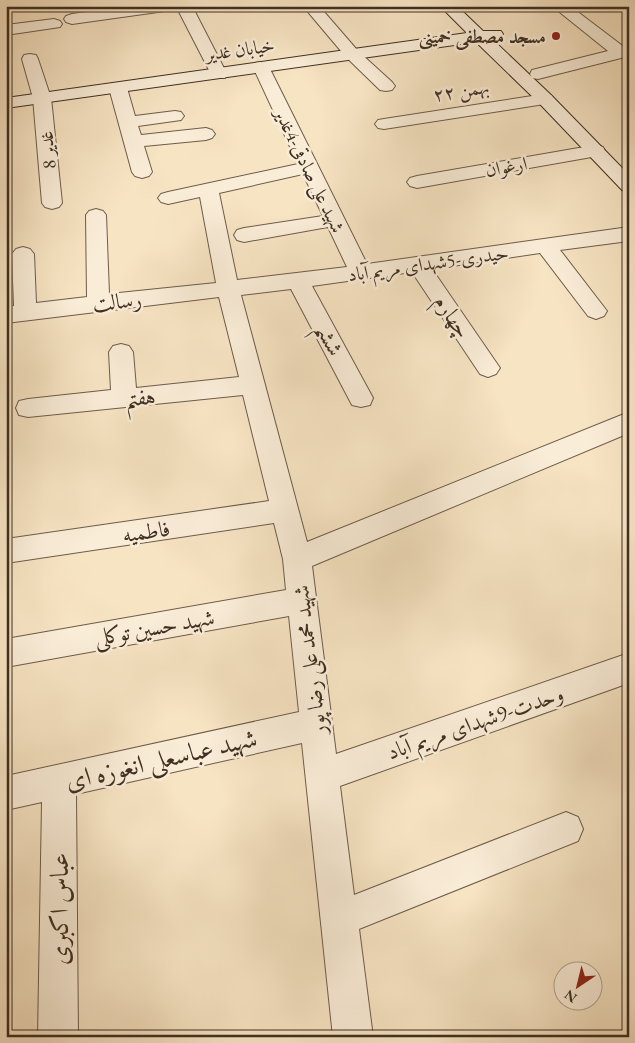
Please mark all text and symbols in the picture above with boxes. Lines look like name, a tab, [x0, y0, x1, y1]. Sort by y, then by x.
place label: مسجد مصطفی خمینی	[419, 24, 546, 51]
marker: مسجد مصطفی خمینی	[550, 30, 562, 42]
street label: خیابان غدیر	[202, 32, 276, 67]
street label: ۲۲ بهمن	[431, 74, 491, 108]
street label: شهید علی صادقی-4غدیر	[266, 102, 351, 238]
street label: غدیر 8	[33, 130, 62, 170]
street label: ارغوان	[483, 151, 529, 182]
street label: حیدری-5شهدای مریم آباد	[346, 240, 511, 291]
street label: رسالت	[91, 284, 143, 319]
street label: چهارم	[423, 289, 478, 347]
street label: ششم	[303, 318, 350, 364]
street label: هفتم	[123, 381, 158, 420]
street label: فاطمیه	[120, 514, 172, 549]
street label: شهید محمد علی رضا پور	[286, 583, 335, 738]
street label: شهید حسین توکلی	[92, 603, 217, 654]
street label: وحدت-9شهدای مریم آباد	[383, 679, 569, 771]
street label: شهید عباسعلی انغوزه ای	[62, 720, 261, 800]
street label: عباس اکبری	[42, 853, 76, 965]
north arrow	[552, 960, 602, 1010]
text: N	[560, 986, 580, 1007]

